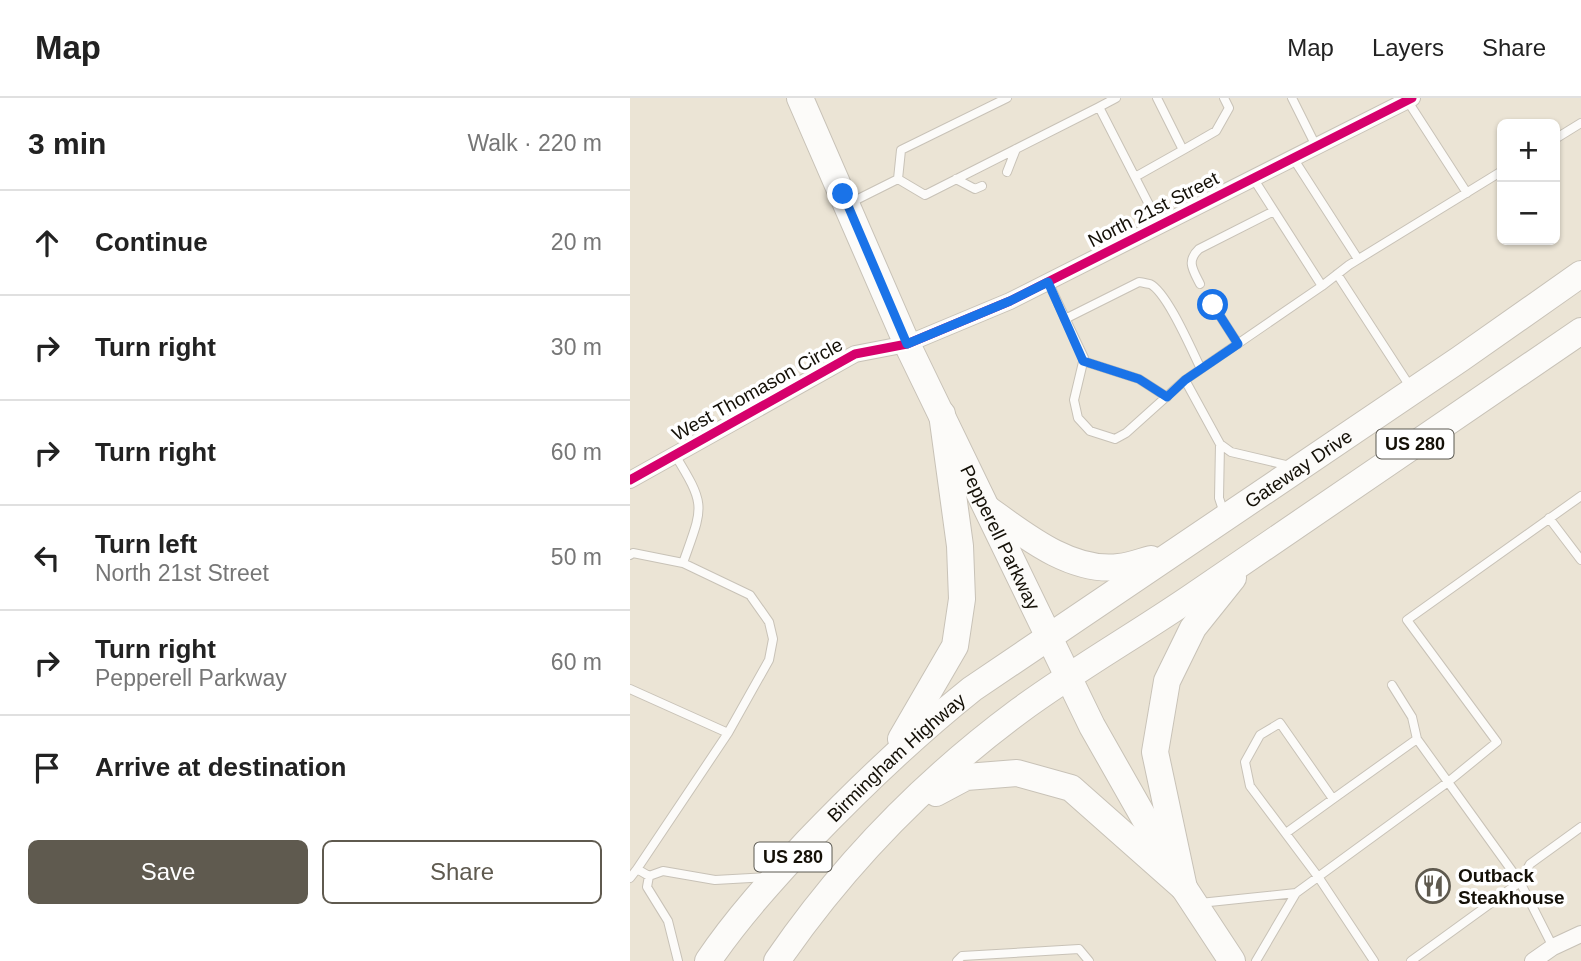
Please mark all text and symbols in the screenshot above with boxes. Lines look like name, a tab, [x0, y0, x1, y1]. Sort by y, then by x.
text: Map	[35, 29, 101, 66]
text: Map	[1287, 34, 1334, 61]
text: Layers	[1372, 34, 1444, 61]
text: Share	[1482, 34, 1546, 61]
map controls	[1497, 119, 1560, 245]
button: +	[1497, 119, 1560, 182]
text: 3 min	[28, 127, 106, 160]
text: Walk · 220 m	[467, 130, 602, 156]
street label: North 21st Street	[1084, 167, 1223, 251]
route end	[827, 178, 858, 209]
button: −	[1497, 182, 1560, 245]
icon: ahead	[28, 224, 66, 262]
text: Continue	[95, 227, 208, 257]
text: 20 m	[551, 229, 602, 255]
route start	[1197, 289, 1228, 320]
icon: right	[28, 329, 66, 367]
text: Turn right	[95, 332, 216, 362]
text: 30 m	[551, 334, 602, 360]
street label: West Thomason Circle	[668, 334, 846, 445]
street label: Gateway Drive	[1241, 425, 1356, 512]
road number: US 280	[1376, 430, 1454, 458]
icon: right	[28, 434, 66, 472]
text: Turn right	[95, 437, 216, 467]
text: 60 m	[551, 439, 602, 465]
street label: Pepperell Parkway	[956, 462, 1044, 614]
text: Turn left	[95, 529, 197, 559]
icon: left	[28, 539, 66, 577]
text: 50 m	[551, 544, 602, 570]
text: North 21st Street	[95, 560, 269, 586]
text: Turn right	[95, 634, 216, 664]
icon: right	[28, 644, 66, 682]
text: 60 m	[551, 649, 602, 675]
text: Pepperell Parkway	[95, 665, 287, 691]
street label: Birmingham Highway	[823, 689, 970, 826]
icon: arrive	[28, 749, 66, 787]
text: Arrive at destination	[95, 752, 346, 782]
button: Save	[28, 840, 308, 904]
button: Share	[322, 840, 602, 904]
road number: US 280	[754, 842, 832, 872]
place label: Outback Steakhouse	[1458, 865, 1565, 908]
restaurant icon: Outback Steakhouse	[1414, 867, 1452, 905]

